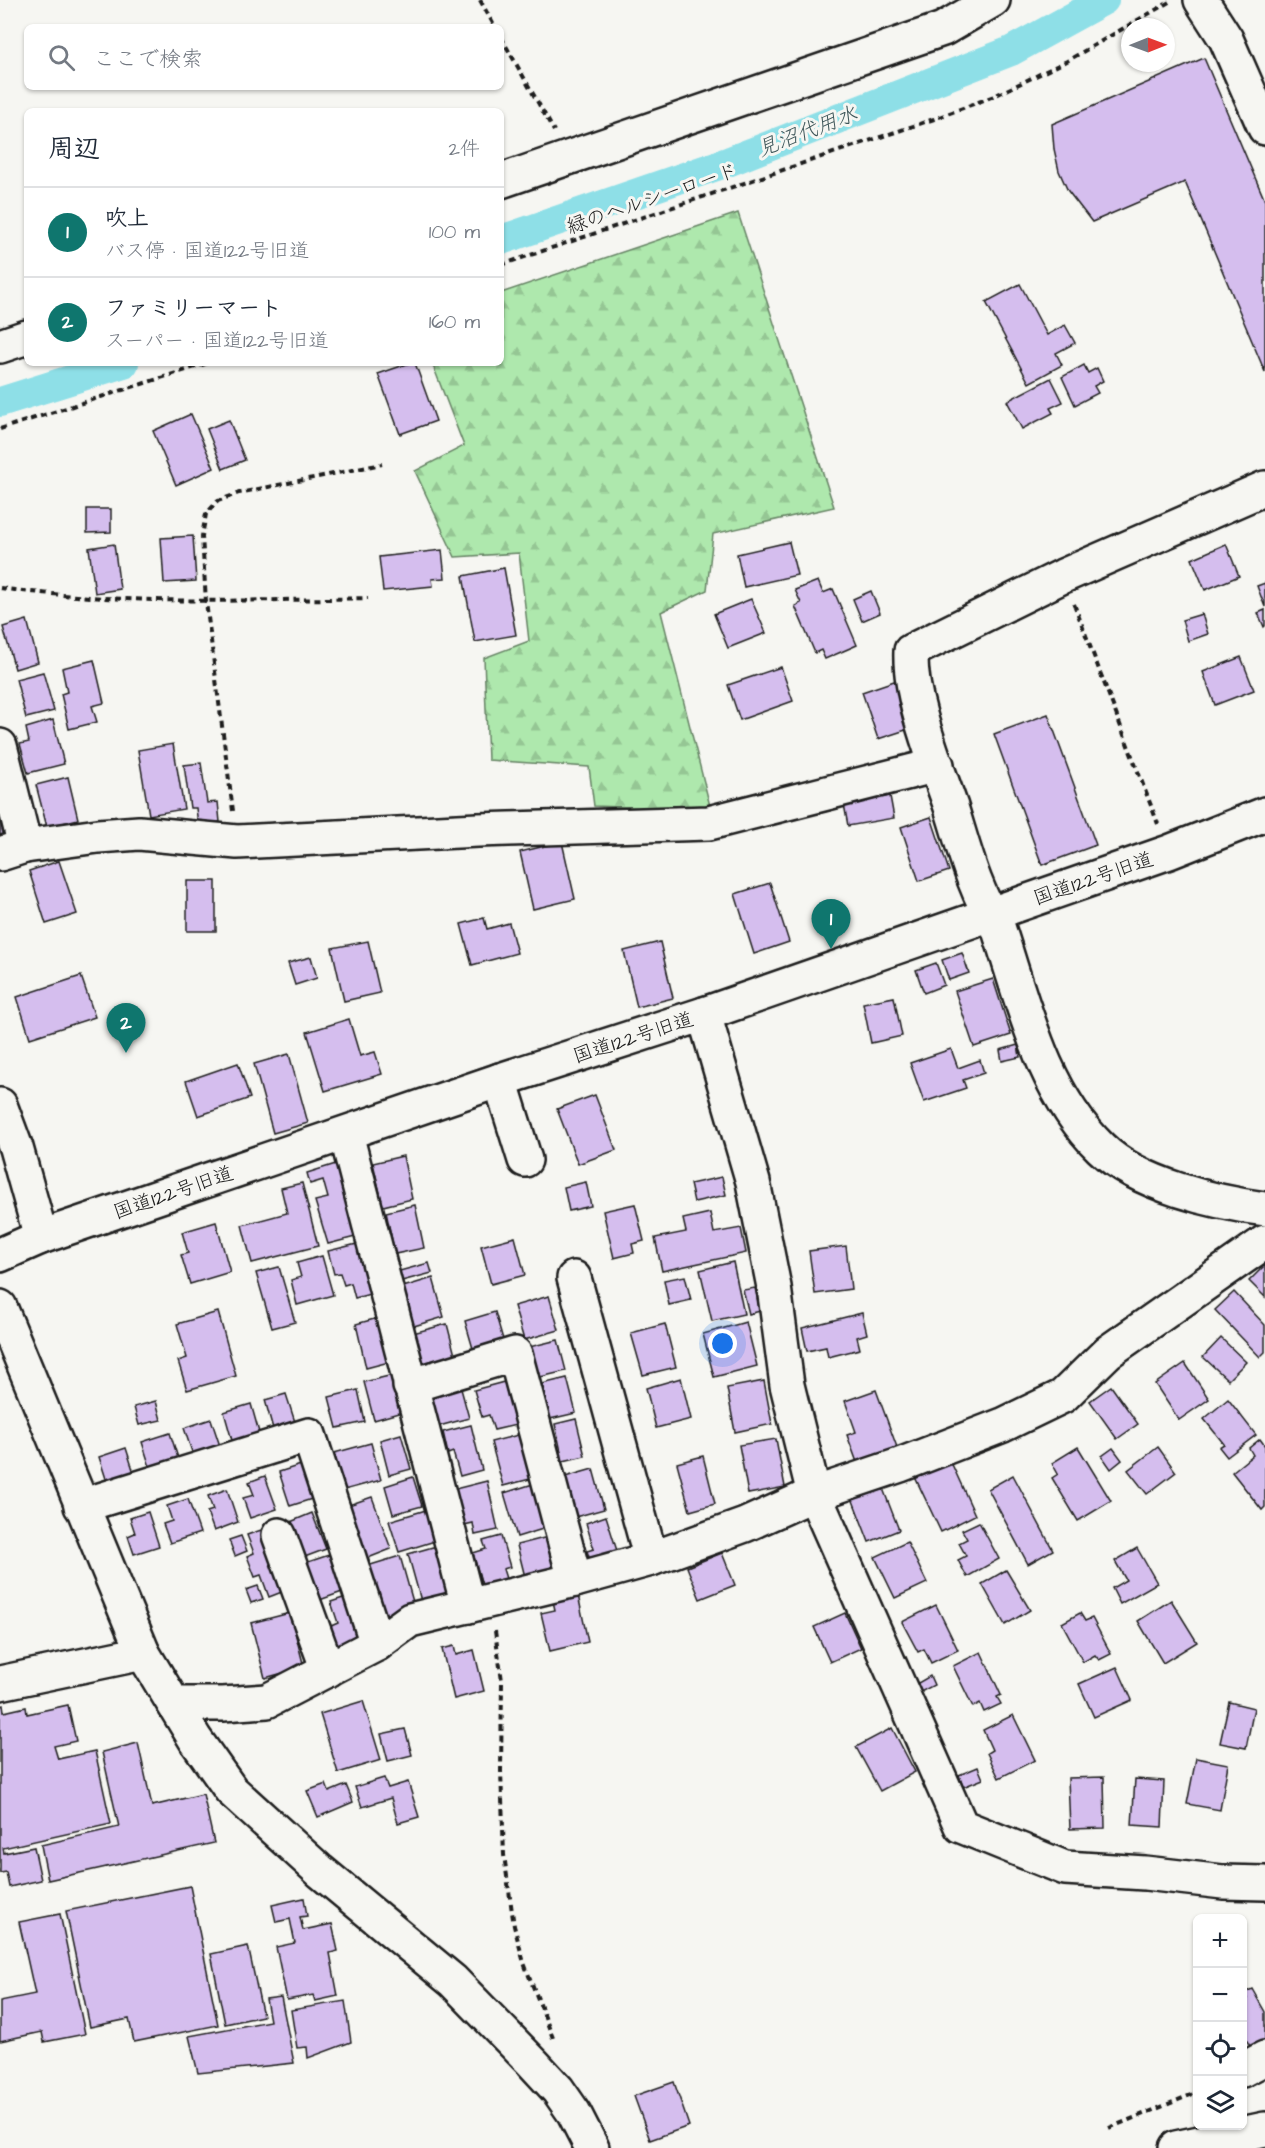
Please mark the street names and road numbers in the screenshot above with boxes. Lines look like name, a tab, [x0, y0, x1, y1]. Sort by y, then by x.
street label: 緑のヘルシーロード	[563, 157, 742, 241]
street label: 国道122号旧道	[1029, 845, 1157, 913]
street label: 国道122号旧道	[569, 1005, 697, 1071]
street label: 国道122号旧道	[109, 1159, 237, 1227]

